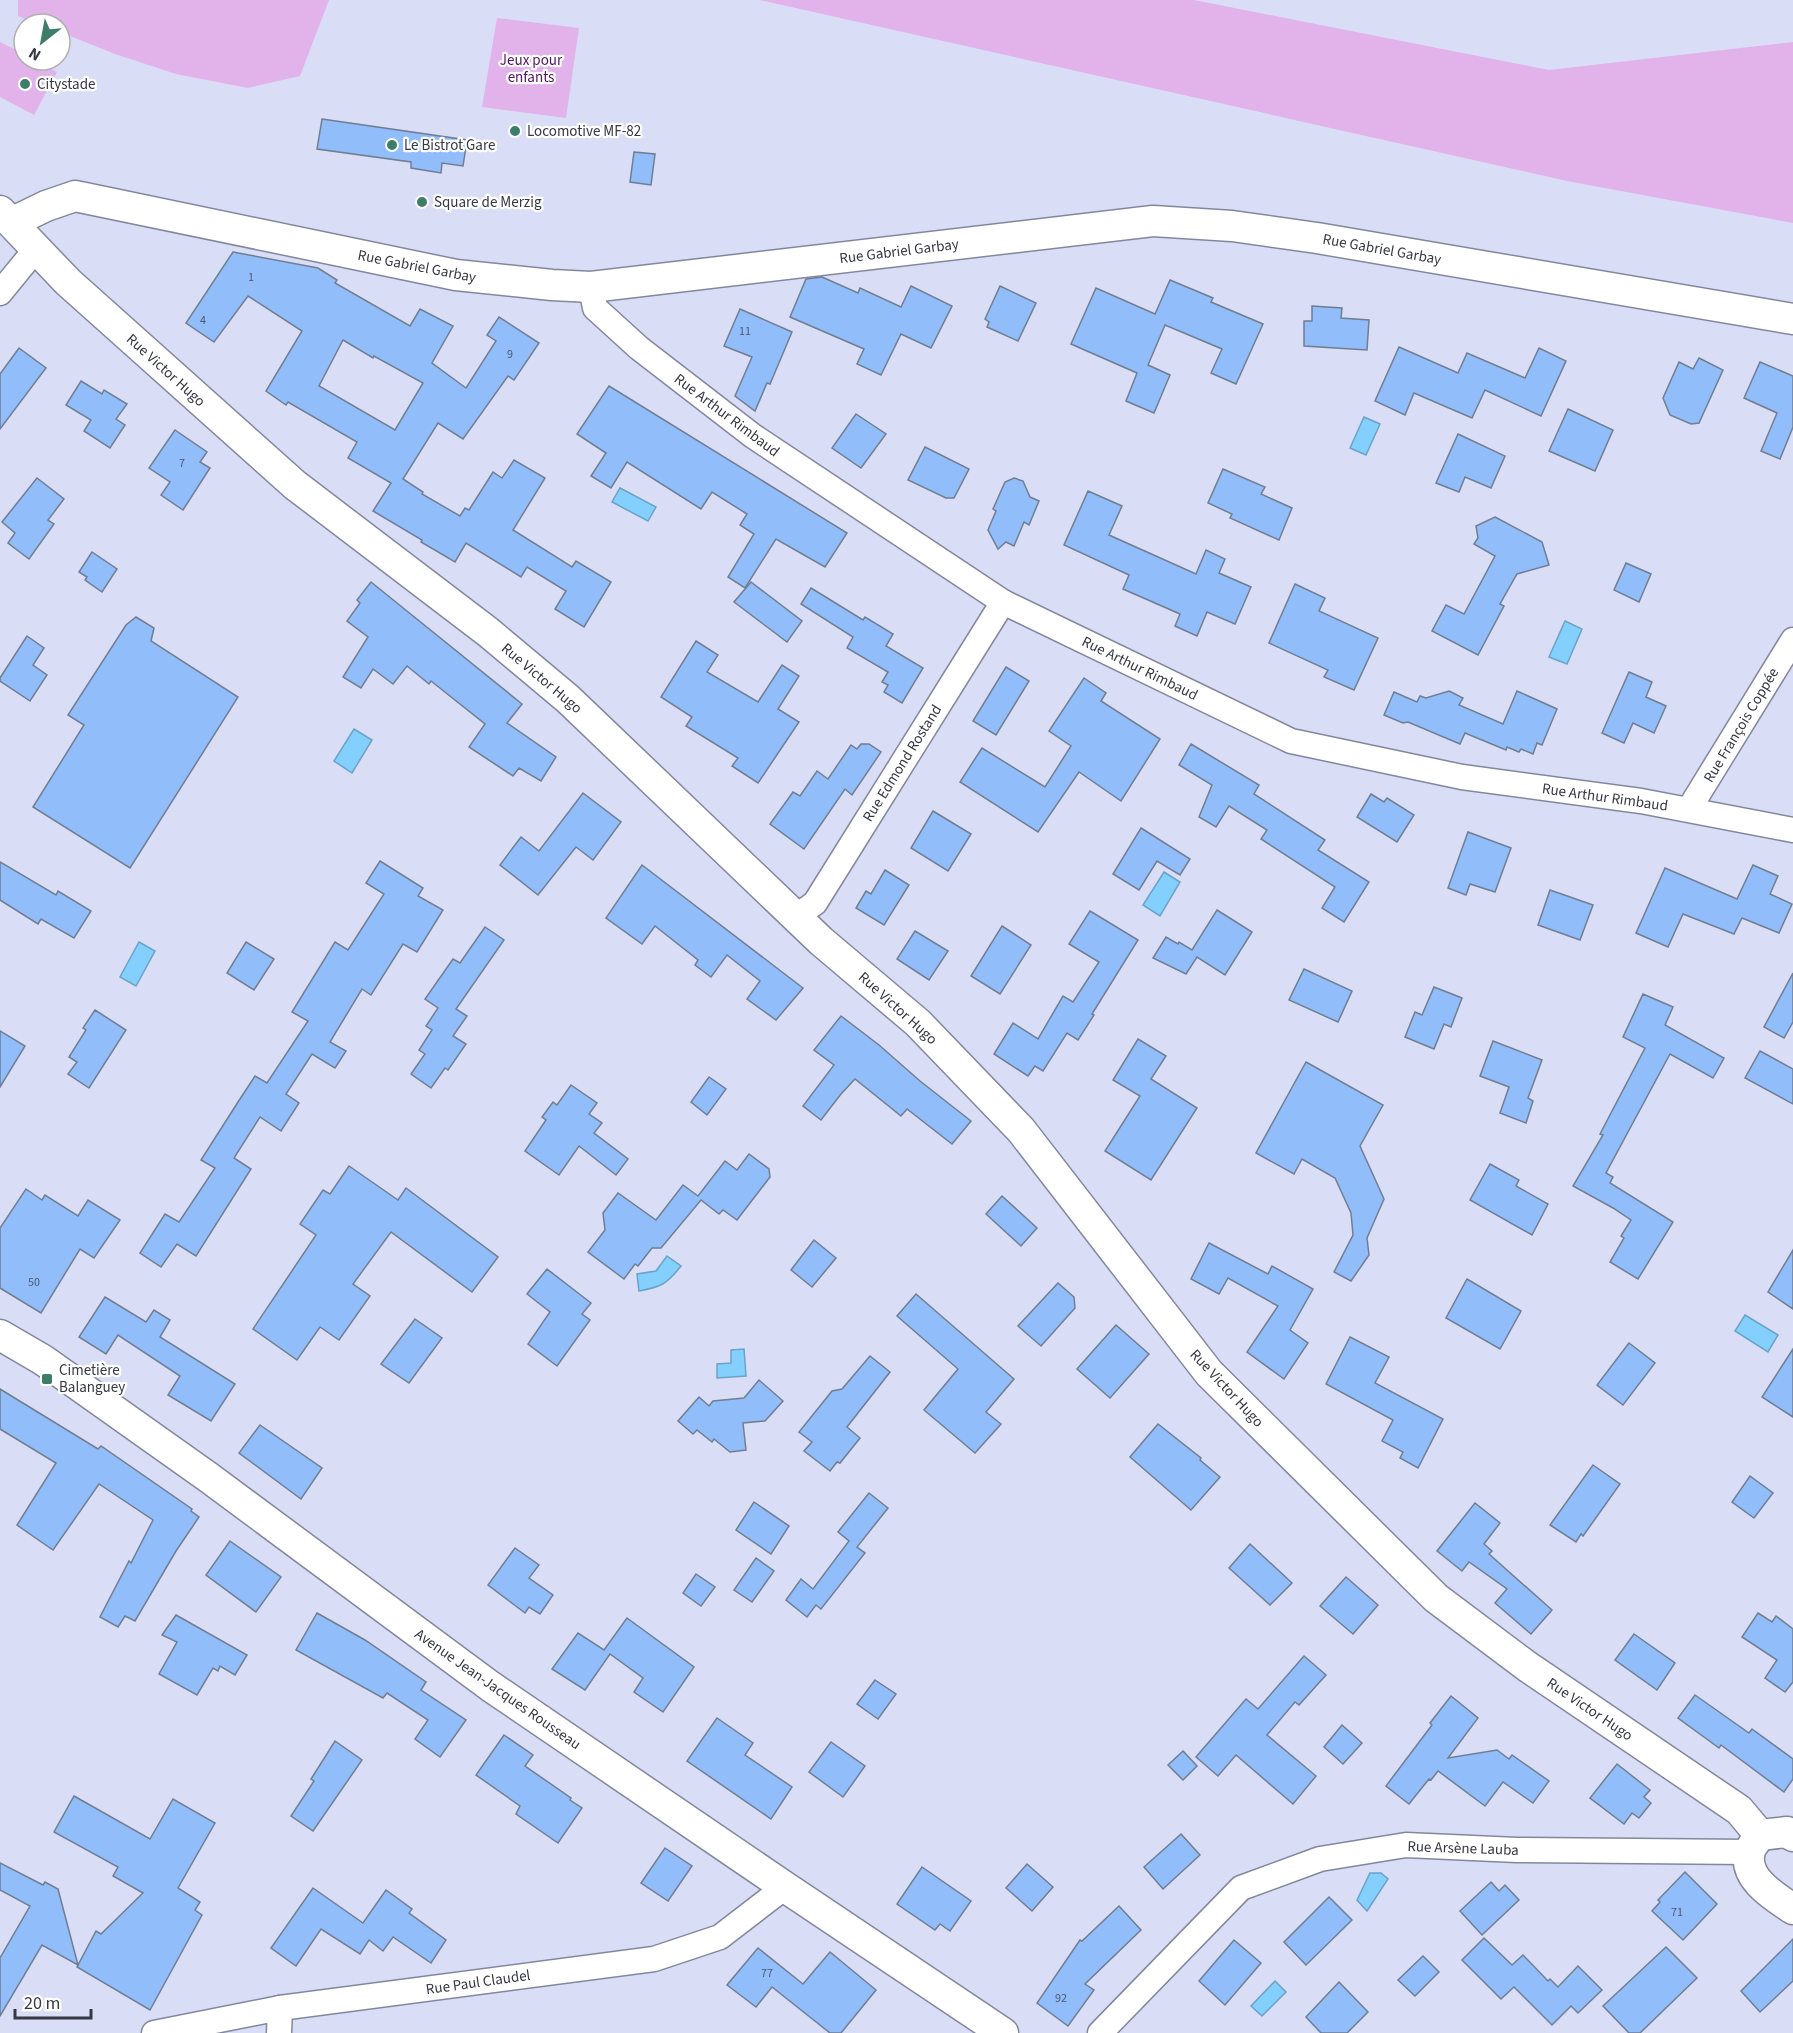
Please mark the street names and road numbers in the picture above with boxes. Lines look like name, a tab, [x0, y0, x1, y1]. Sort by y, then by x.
street label: Rue Gabriel Garbay	[1321, 229, 1443, 270]
street label: Rue Gabriel Garbay	[838, 234, 960, 269]
street label: Rue Gabriel Garbay	[356, 245, 478, 288]
street label: Rue Victor Hugo	[122, 329, 210, 412]
street label: Rue Arthur Rimbaud	[670, 369, 784, 462]
street label: Rue Arthur Rimbaud	[1078, 631, 1201, 706]
street label: Rue Victor Hugo	[497, 638, 587, 719]
street label: Rue François Coppée	[1699, 664, 1784, 787]
street label: Rue Edmond Rostand	[858, 701, 947, 826]
street label: Rue Arthur Rimbaud	[1541, 778, 1669, 817]
street label: Rue Victor Hugo	[854, 967, 942, 1050]
street label: Rue Victor Hugo	[1185, 1345, 1268, 1432]
street label: Avenue Jean-Jacques Rousseau	[410, 1624, 585, 1755]
street label: Rue Victor Hugo	[1542, 1673, 1637, 1746]
street label: Rue Arsène Lauba	[1407, 1836, 1519, 1861]
street label: Rue Paul Claudel	[425, 1965, 532, 2000]

